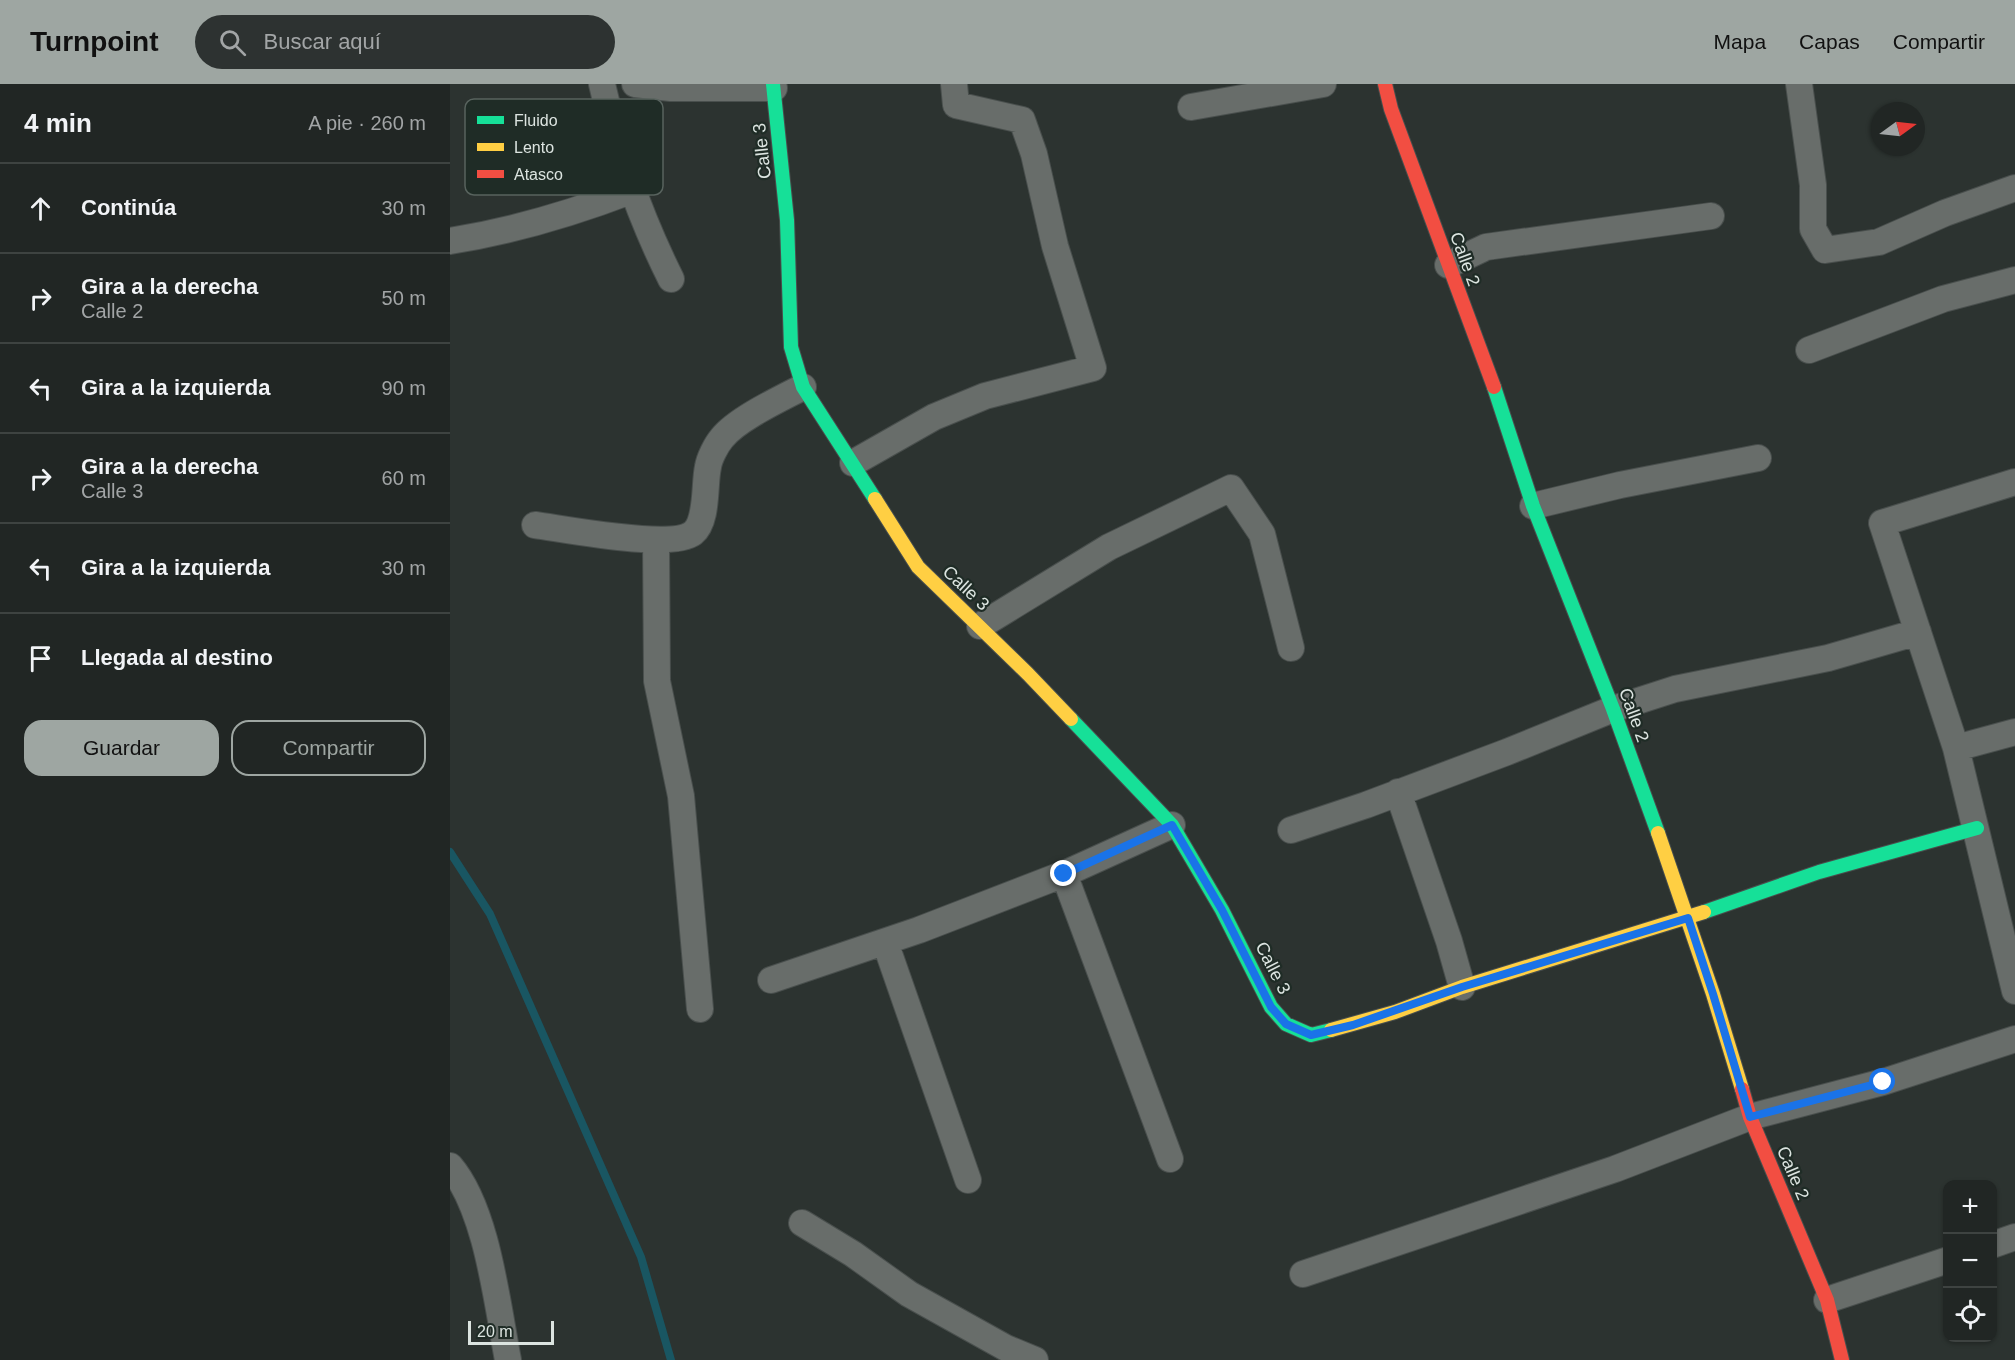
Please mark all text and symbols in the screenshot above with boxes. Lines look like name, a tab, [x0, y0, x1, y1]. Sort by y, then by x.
search box	[195, 15, 615, 69]
text: Turnpoint	[30, 26, 159, 57]
icon: search	[216, 26, 249, 59]
text: Buscar aquí	[264, 29, 381, 54]
text: Mapa	[1714, 30, 1766, 53]
text: Capas	[1799, 30, 1860, 53]
text: Compartir	[1893, 30, 1985, 53]
legend	[465, 99, 663, 195]
north arrow	[1871, 102, 1925, 156]
text: 4 min	[24, 108, 92, 138]
text: A pie · 260 m	[308, 112, 426, 134]
text: Fluido	[514, 112, 558, 129]
street label: Calle 3	[749, 122, 775, 180]
text: Lento	[514, 139, 554, 156]
text: Atasco	[514, 166, 563, 183]
icon: ahead	[24, 192, 57, 225]
text: Continúa	[81, 195, 176, 220]
text: 30 m	[382, 197, 426, 219]
street label: Calle 2	[1446, 229, 1484, 289]
text: Gira a la derecha	[81, 274, 258, 299]
icon: right	[24, 282, 57, 315]
text: 50 m	[382, 287, 426, 309]
text: Calle 2	[81, 300, 143, 322]
icon: left	[24, 372, 57, 405]
text: Gira a la izquierda	[81, 375, 271, 400]
text: 90 m	[382, 377, 426, 399]
text: Gira a la derecha	[81, 454, 258, 479]
icon: right	[24, 462, 57, 495]
text: 60 m	[382, 467, 426, 489]
text: Calle 3	[81, 480, 143, 502]
icon: left	[24, 552, 57, 585]
text: Gira a la izquierda	[81, 555, 271, 580]
text: 30 m	[382, 557, 426, 579]
street label: Calle 3	[939, 562, 993, 614]
icon: arrive	[24, 642, 57, 675]
text: Llegada al destino	[81, 645, 273, 670]
street label: Calle 2	[1615, 685, 1653, 745]
button: Guardar	[24, 720, 219, 776]
button: Compartir	[231, 720, 426, 776]
route end	[1050, 860, 1076, 886]
street label: Calle 3	[1251, 938, 1295, 998]
route start	[1869, 1068, 1895, 1094]
street label: Calle 2	[1773, 1143, 1813, 1203]
map controls	[1943, 1180, 1997, 1342]
button: +	[1943, 1180, 1997, 1234]
button: −	[1943, 1234, 1997, 1288]
button: locate	[1943, 1288, 1997, 1342]
scale bar	[468, 1318, 554, 1346]
text: 20 m	[477, 1323, 513, 1340]

